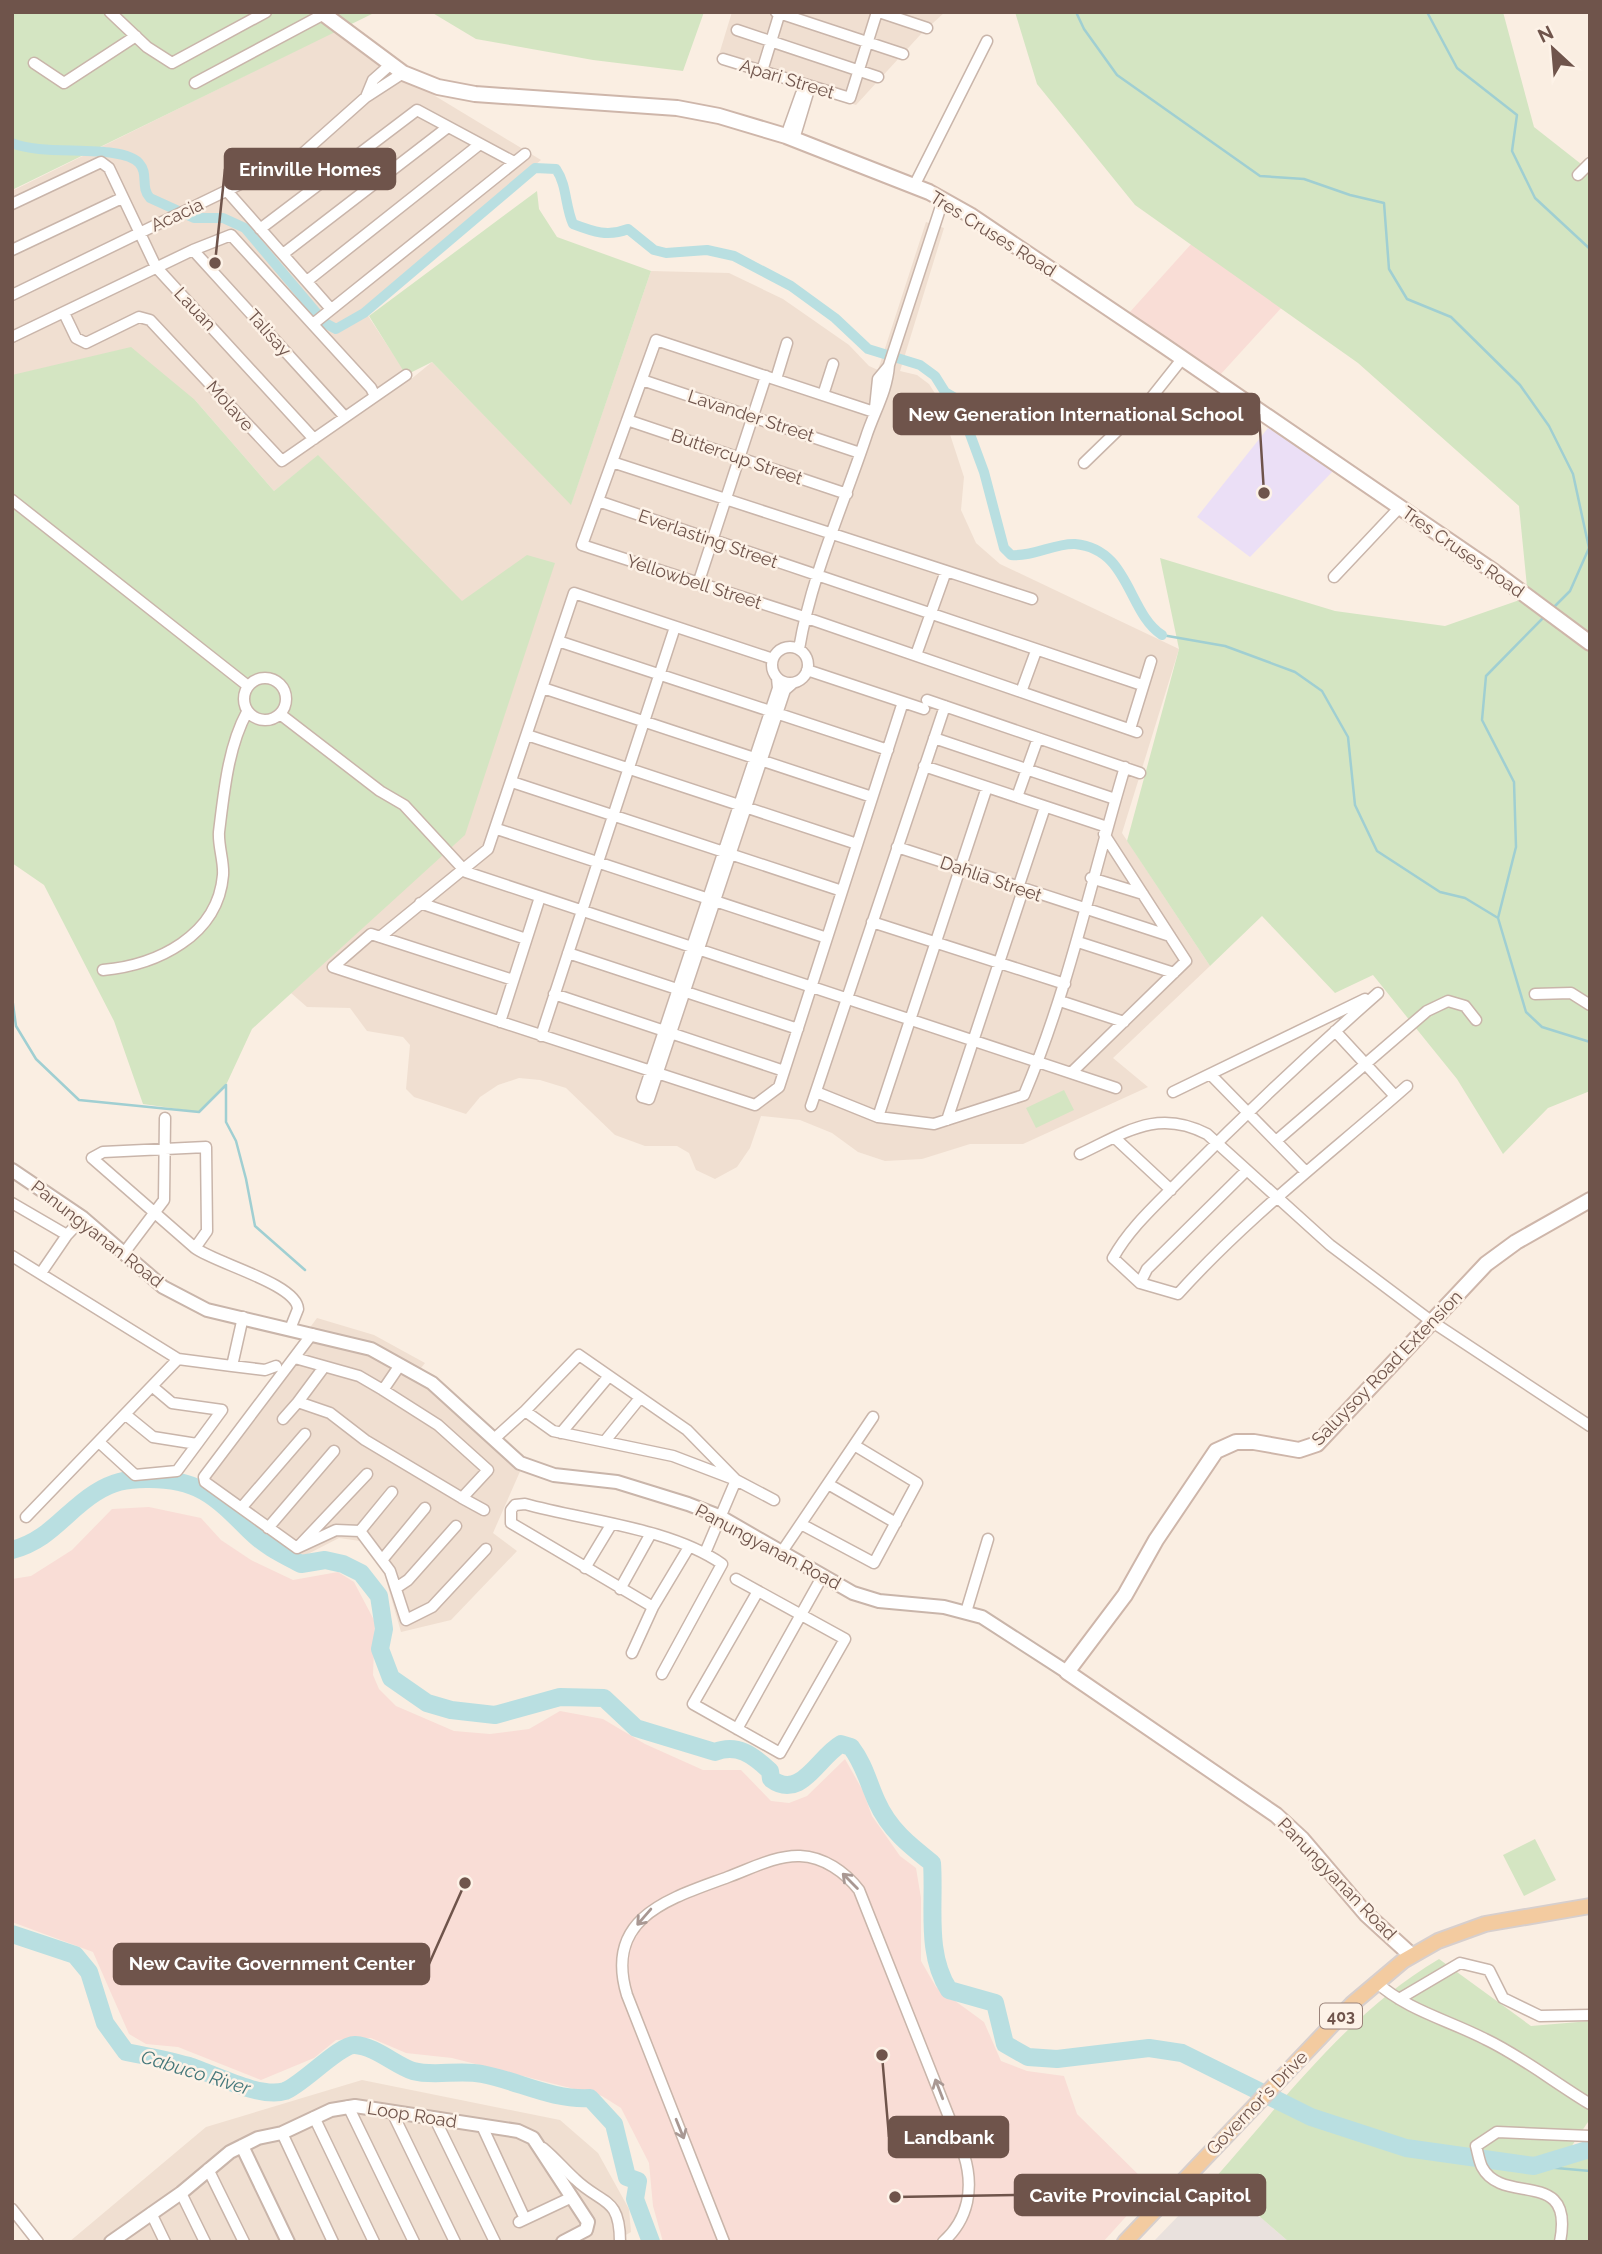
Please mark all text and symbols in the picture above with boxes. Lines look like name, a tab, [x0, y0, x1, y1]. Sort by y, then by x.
north arrow	[1518, 14, 1588, 84]
text: N	[1534, 21, 1557, 47]
street label: Apari Street	[737, 54, 837, 103]
callout: Erinville Homes	[225, 149, 395, 189]
text: Erinville Homes	[239, 158, 381, 180]
street label: Tres Cruses Road	[927, 186, 1060, 281]
street label: Acacia	[147, 193, 206, 236]
street label: Lauan	[170, 283, 221, 335]
street label: Talisay	[243, 305, 296, 361]
street label: Molave	[202, 376, 259, 436]
street label: Lavander Street	[685, 385, 817, 446]
callout: New Generation International School	[894, 394, 1259, 434]
text: New Generation International School	[908, 403, 1245, 425]
street label: Buttercup Street	[669, 424, 806, 489]
street label: Tres Cruses Road	[1398, 502, 1528, 602]
street label: Everlasting Street	[636, 505, 781, 572]
street label: Yellowbell Street	[624, 550, 764, 613]
street label: Dahlia Street	[938, 851, 1045, 906]
street label: Panungyanan Road	[27, 1176, 167, 1292]
street label: Saluysoy Road Extension	[1307, 1286, 1466, 1450]
street label: Panungyanan Road	[692, 1499, 845, 1594]
street label: Panungyanan Road	[1274, 1813, 1401, 1944]
one-way arrow	[842, 1872, 859, 1889]
one-way arrow	[636, 1908, 652, 1926]
callout: New Cavite Government Center	[114, 1944, 429, 1984]
text: New Cavite Government Center	[129, 1952, 416, 1974]
road number: 403	[1320, 2004, 1362, 2028]
water label: Cabuco River	[139, 2045, 255, 2099]
street label: Governor's Drive	[1202, 2046, 1312, 2159]
one-way arrow	[931, 2078, 944, 2100]
street label: Loop Road	[366, 2097, 458, 2132]
one-way arrow	[674, 2117, 687, 2139]
callout: Landbank	[889, 2117, 1008, 2157]
text: Landbank	[904, 2126, 995, 2148]
callout: Cavite Provincial Capitol	[1015, 2175, 1265, 2215]
text: Cavite Provincial Capitol	[1029, 2184, 1252, 2206]

